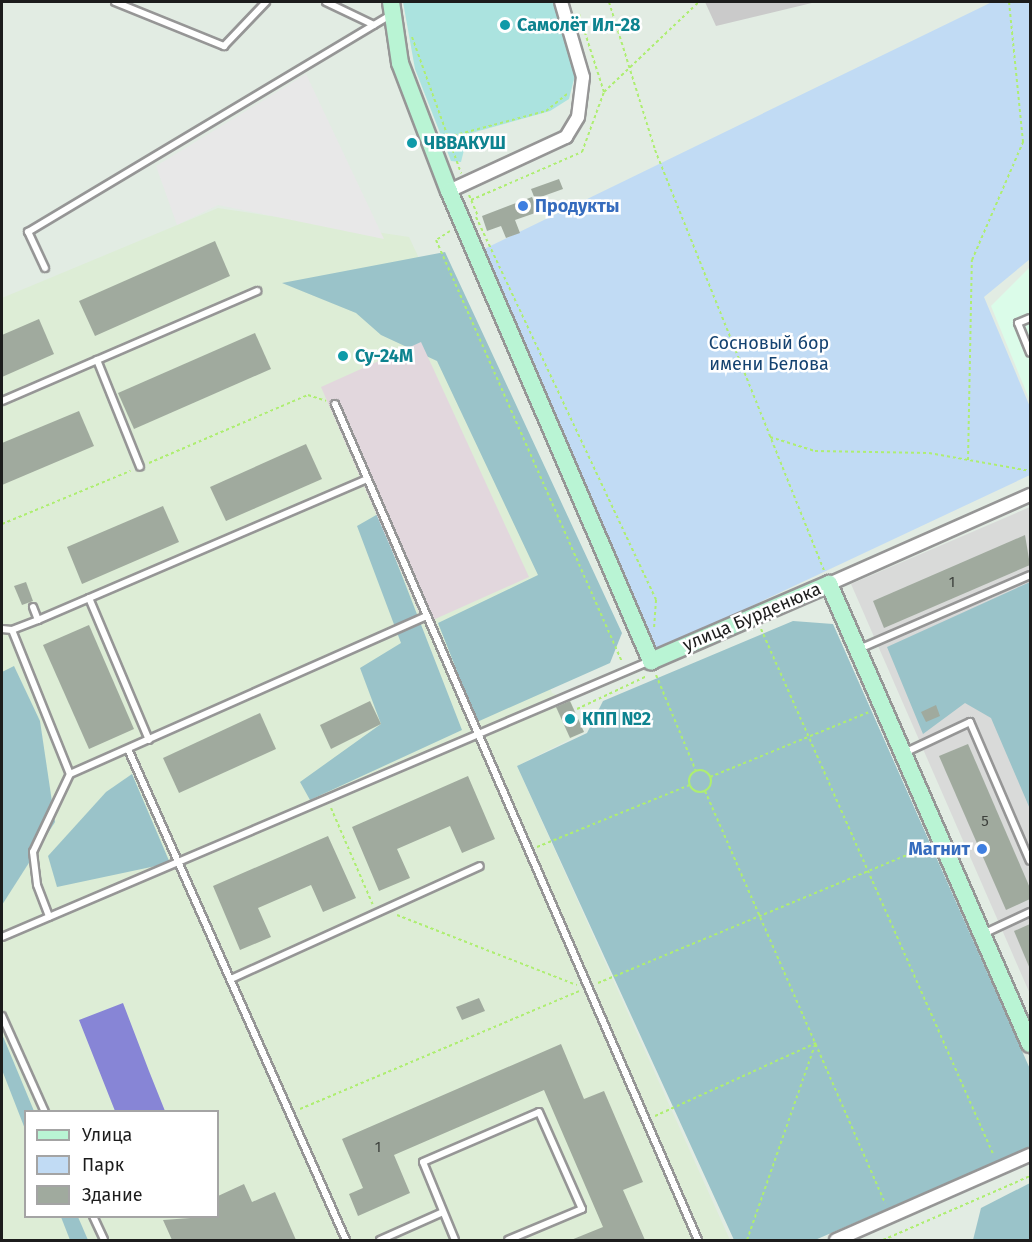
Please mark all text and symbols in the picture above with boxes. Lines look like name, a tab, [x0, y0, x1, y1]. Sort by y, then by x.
place label: Самолёт Ил-28	[517, 14, 640, 36]
marker: Самолёт Ил-28	[498, 18, 512, 32]
place label: ЧВВАКУШ	[424, 132, 506, 154]
marker: ЧВВАКУШ	[405, 136, 419, 150]
place label: Продукты	[535, 195, 619, 217]
marker: Продукты	[516, 199, 530, 213]
park label: Сосновый бор имени Белова	[709, 333, 829, 376]
place label: Су-24М	[355, 345, 413, 367]
marker: Су-24М	[336, 349, 350, 363]
house number: 1	[949, 574, 955, 592]
street label: улица Бурденюка	[680, 578, 824, 656]
place label: КПП №2	[582, 708, 651, 730]
marker: КПП №2	[563, 712, 577, 726]
house number: 5	[981, 813, 989, 831]
place label: Магнит	[909, 838, 970, 860]
marker: Магнит	[975, 842, 989, 856]
legend	[24, 1110, 219, 1218]
text: Улица	[82, 1124, 132, 1146]
house number: 1	[375, 1139, 381, 1157]
text: Парк	[82, 1154, 124, 1176]
text: Здание	[82, 1184, 143, 1206]

